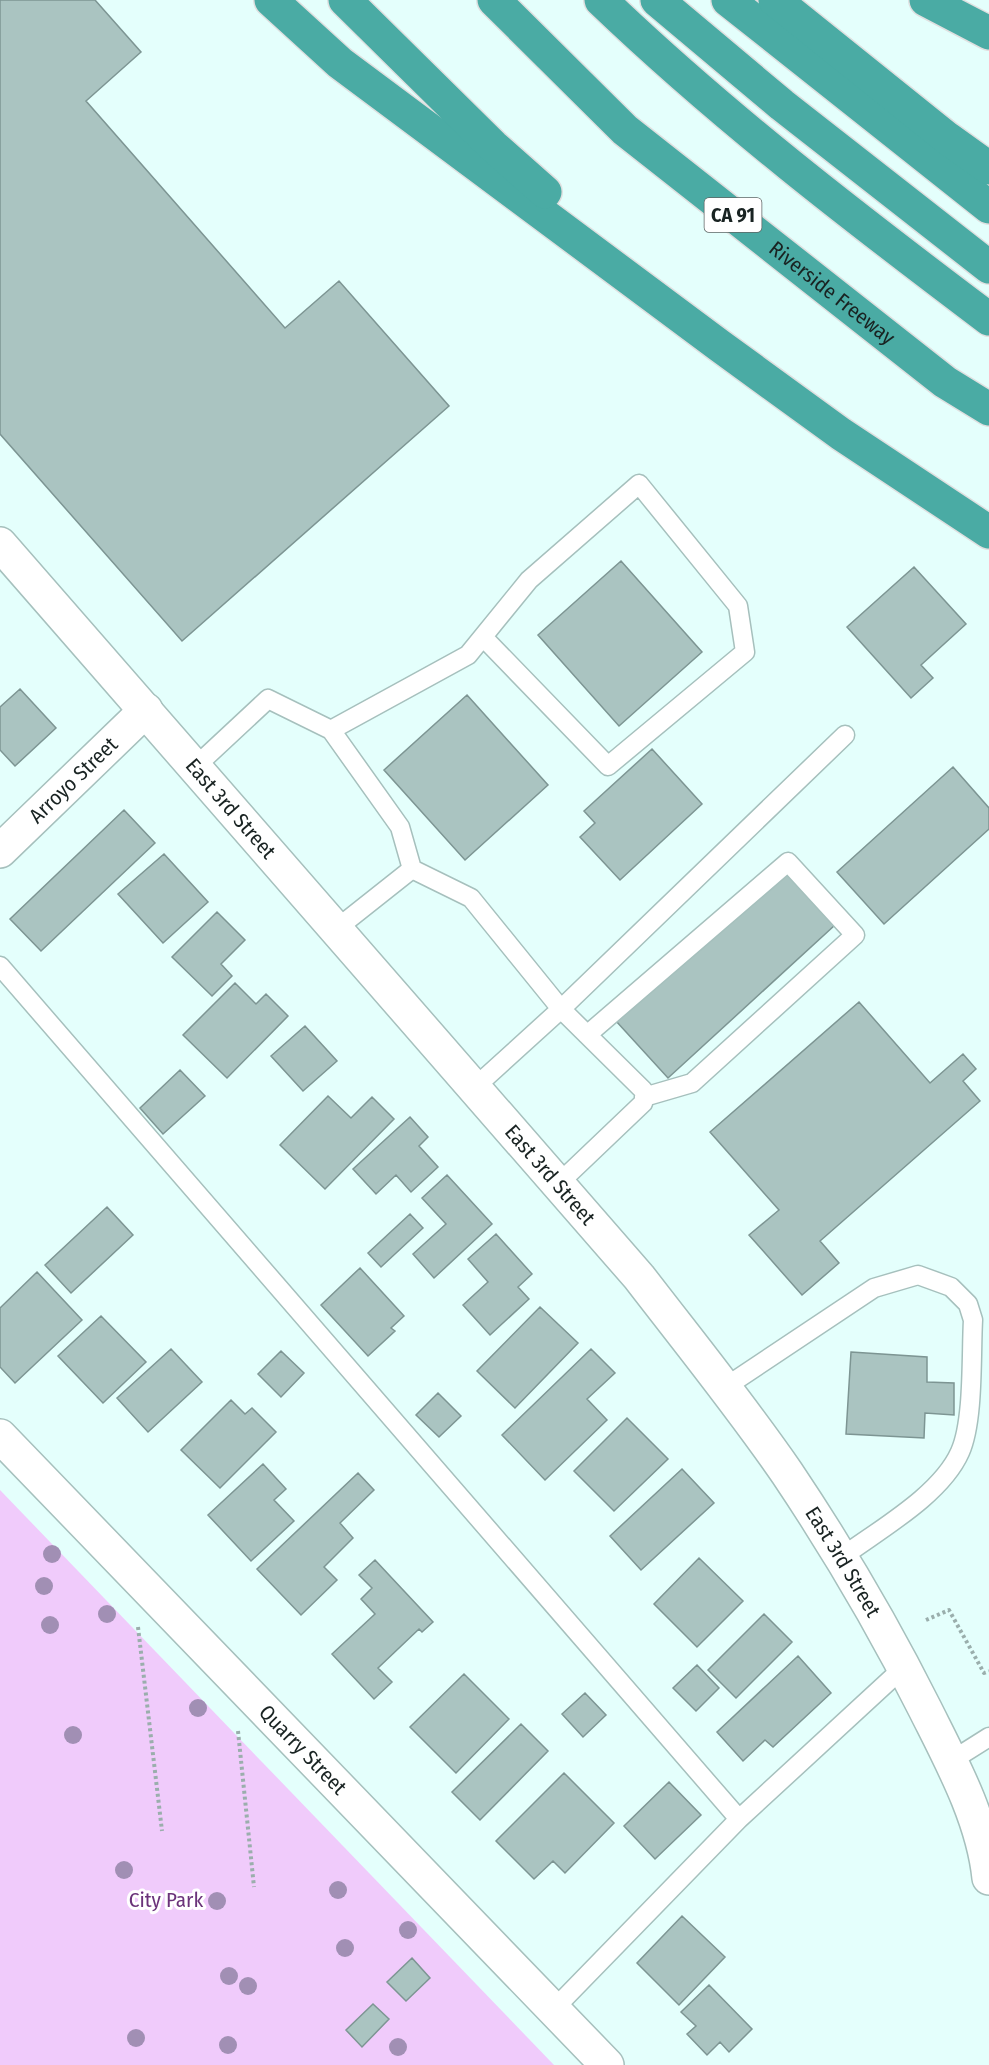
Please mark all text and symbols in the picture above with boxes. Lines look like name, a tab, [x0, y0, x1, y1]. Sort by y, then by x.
road number: CA 91	[704, 198, 762, 232]
street label: Riverside Freeway	[764, 235, 901, 351]
street label: Arroyo Street	[24, 731, 123, 829]
street label: East 3rd Street	[180, 753, 281, 864]
street label: East 3rd Street	[499, 1119, 601, 1231]
street label: East 3rd Street	[800, 1502, 886, 1622]
street label: Quarry Street	[253, 1699, 352, 1800]
park label: City Park	[129, 1887, 203, 1913]

